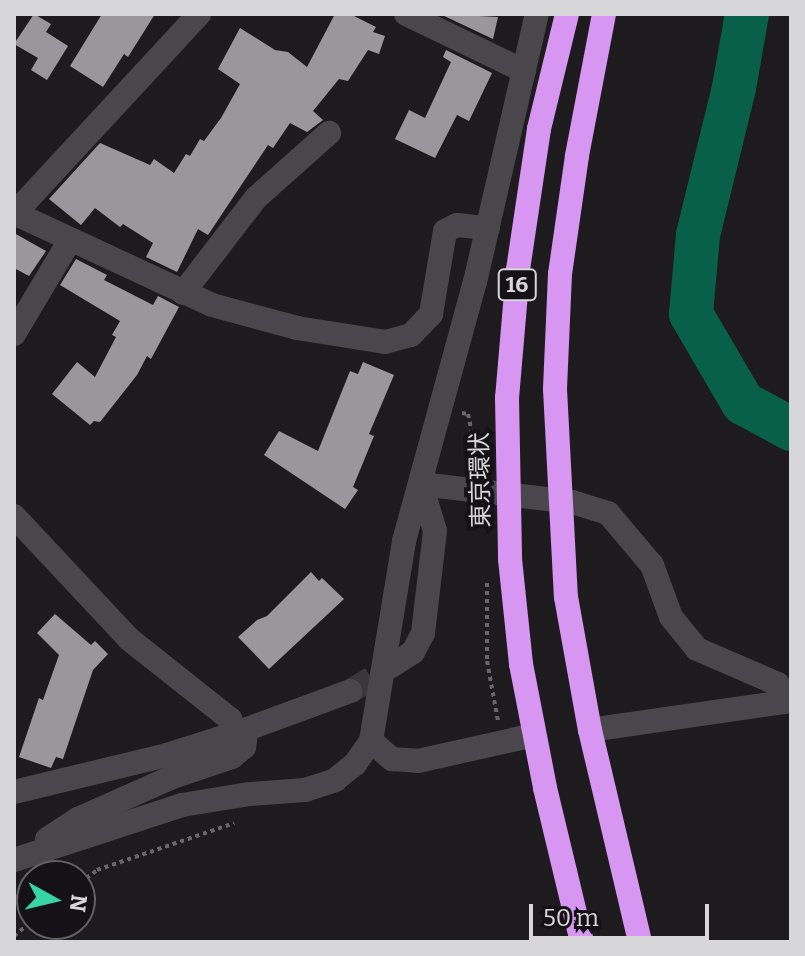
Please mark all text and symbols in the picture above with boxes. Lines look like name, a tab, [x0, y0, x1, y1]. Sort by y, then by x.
road number: 16	[497, 267, 537, 303]
street label: 東京環状	[466, 432, 496, 528]
north arrow	[16, 860, 96, 940]
scale bar	[533, 888, 713, 938]
text: N	[64, 893, 93, 913]
text: 50 m	[543, 904, 599, 932]

